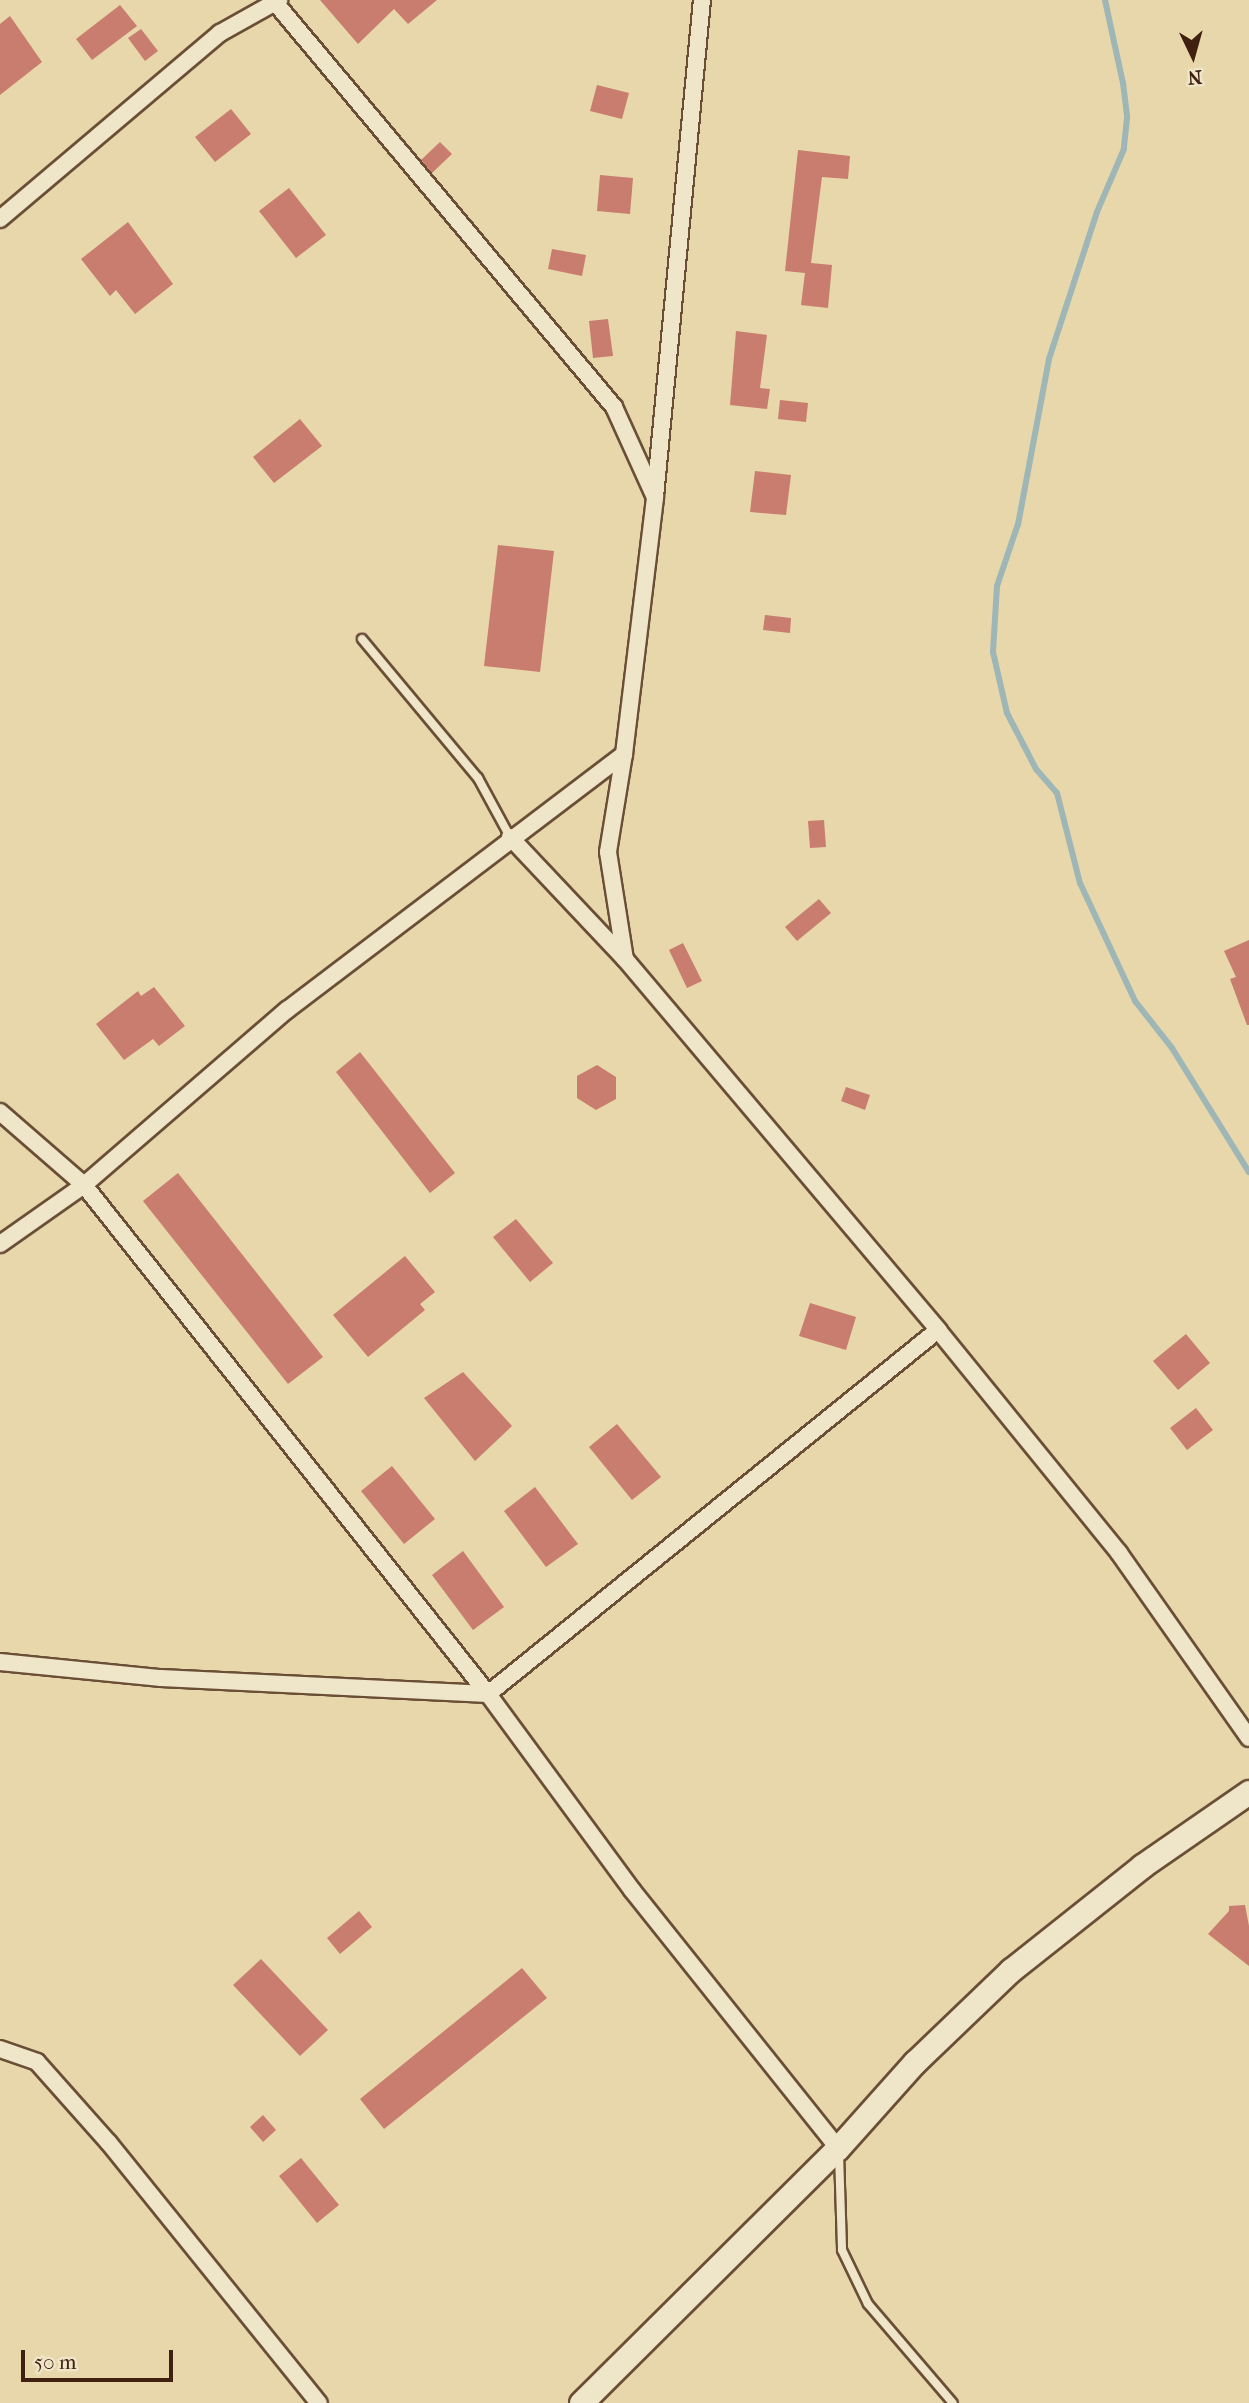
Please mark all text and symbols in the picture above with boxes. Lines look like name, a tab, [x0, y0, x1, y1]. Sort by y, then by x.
north arrow	[1158, 21, 1228, 91]
text: N	[1187, 65, 1203, 89]
scale bar	[24, 2336, 177, 2380]
text: 50 m	[34, 2350, 77, 2374]

